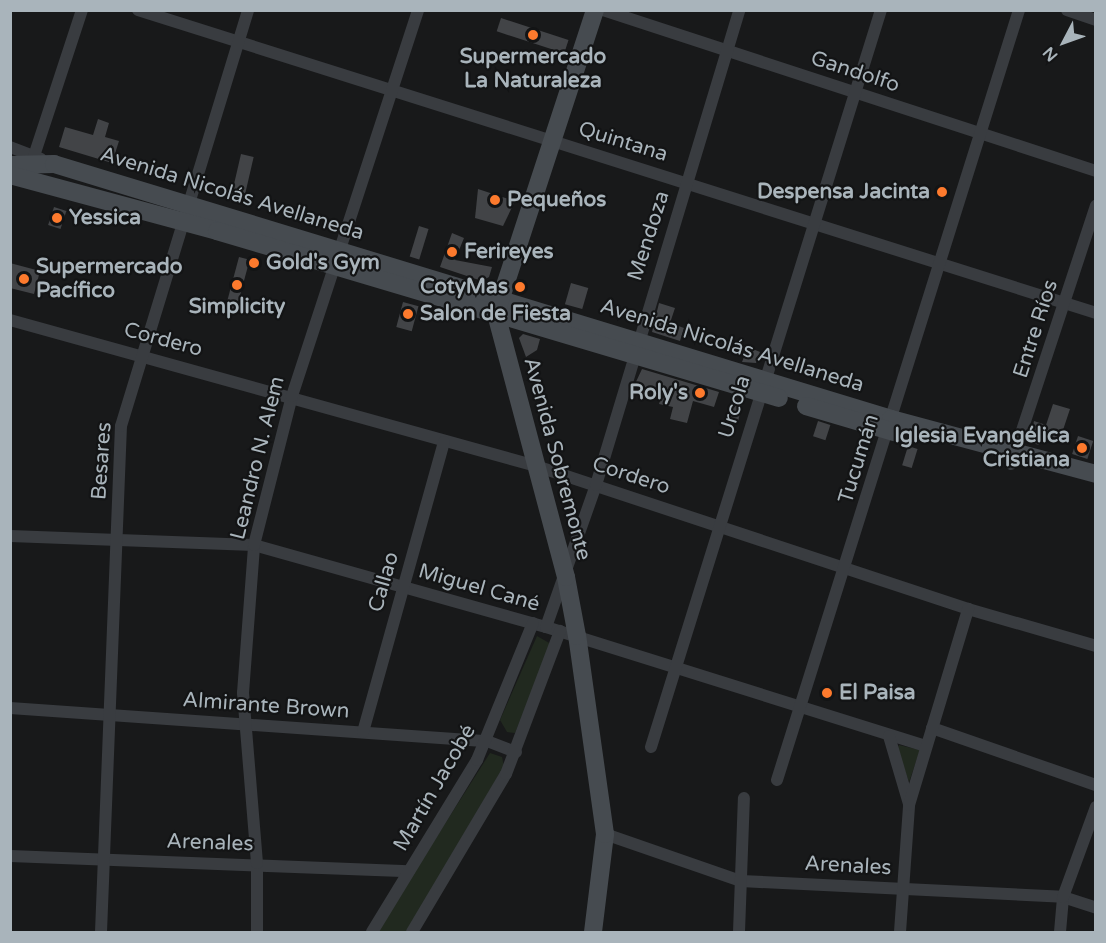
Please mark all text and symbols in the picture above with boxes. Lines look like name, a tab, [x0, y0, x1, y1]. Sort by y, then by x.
north arrow	[1034, 12, 1094, 72]
marker: Supermercado La Naturaleza	[526, 28, 540, 42]
text: N	[1039, 42, 1062, 65]
place label: Supermercado La Naturaleza	[460, 44, 606, 94]
street label: Gandolfo	[807, 46, 903, 98]
street label: Quintana	[575, 117, 671, 167]
street label: Avenida Nicolás Avellaneda	[97, 142, 367, 246]
place label: Despensa Jacinta	[757, 179, 930, 205]
marker: Despensa Jacinta	[935, 185, 949, 199]
place label: Pequeños	[507, 187, 606, 213]
street label: Mendoza	[623, 188, 675, 284]
marker: Pequeños	[488, 193, 502, 207]
place label: Yessica	[69, 205, 141, 231]
marker: Yessica	[50, 211, 64, 225]
place label: Ferireyes	[464, 239, 554, 265]
marker: Ferireyes	[445, 245, 459, 259]
place label: Gold's Gym	[266, 250, 380, 276]
place label: Supermercado Pacífico	[36, 254, 183, 304]
marker: Gold's Gym	[247, 256, 261, 270]
marker: Supermercado Pacífico	[17, 272, 31, 286]
place label: CotyMas	[420, 274, 508, 300]
street label: Entre Ríos	[1008, 277, 1064, 381]
marker: Simplicity	[230, 278, 244, 292]
marker: CotyMas	[513, 280, 527, 294]
place label: Simplicity	[189, 294, 285, 320]
street label: Avenida Nicolás Avellaneda	[597, 294, 867, 398]
place label: Salon de Fiesta	[420, 301, 571, 327]
marker: Salon de Fiesta	[401, 307, 415, 321]
street label: Cordero	[121, 317, 205, 363]
street label: Avenida Sobremonte	[518, 355, 596, 563]
street label: Urcola	[714, 373, 756, 441]
street label: Leandro N. Alem	[226, 374, 290, 542]
place label: Roly's	[629, 380, 688, 406]
marker: Roly's	[693, 386, 707, 400]
street label: Tucumán	[833, 411, 885, 507]
street label: Besares	[87, 421, 117, 501]
place label: Iglesia Evangélica Cristiana	[894, 423, 1070, 473]
marker: Iglesia Evangélica Cristiana	[1075, 441, 1089, 455]
street label: Cordero	[589, 452, 673, 500]
street label: Callao	[363, 549, 405, 615]
street label: Miguel Cané	[415, 559, 543, 617]
place label: El Paisa	[839, 680, 916, 706]
marker: El Paisa	[820, 686, 834, 700]
street label: Almirante Brown	[182, 688, 350, 724]
street label: Martín Jacobé	[389, 720, 481, 856]
street label: Arenales	[166, 829, 254, 857]
street label: Arenales	[804, 851, 892, 881]

